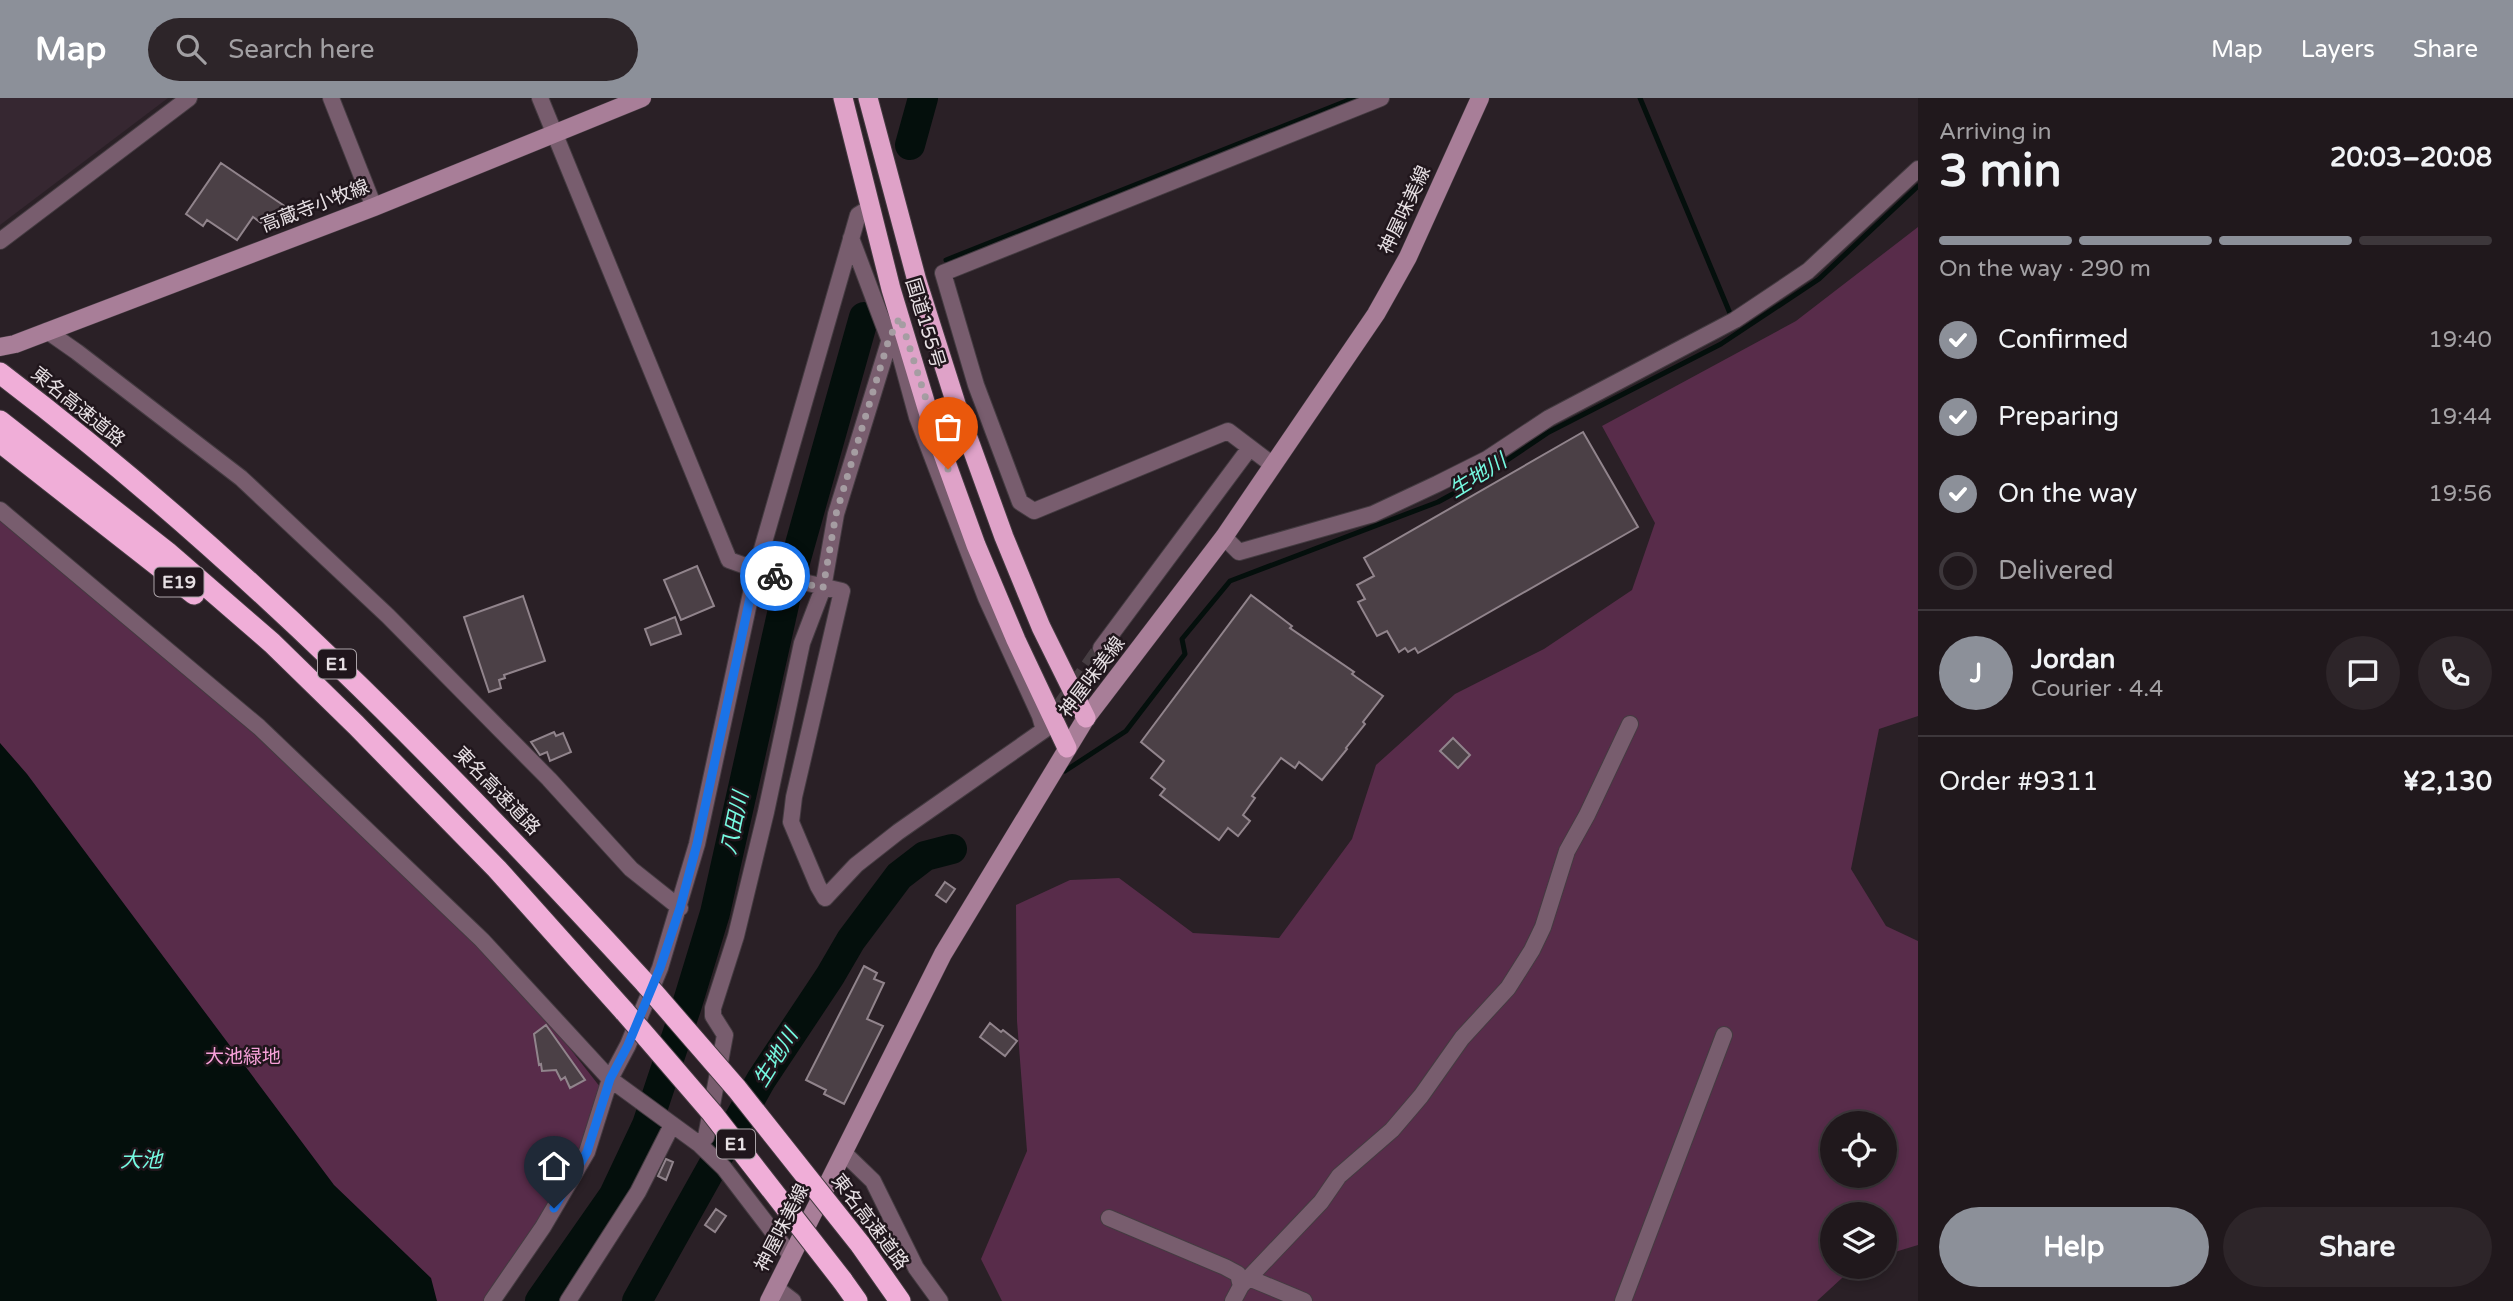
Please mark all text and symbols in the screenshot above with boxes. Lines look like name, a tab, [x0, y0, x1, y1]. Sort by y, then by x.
search box	[148, 18, 638, 81]
text: Map	[35, 30, 106, 69]
icon: search	[172, 30, 210, 68]
text: Search here	[228, 34, 374, 65]
text: Map	[2211, 35, 2263, 64]
text: Layers	[2301, 35, 2375, 64]
text: Share	[2413, 35, 2478, 64]
text: Arriving in	[1939, 118, 2052, 146]
text: 20:03–20:08	[2330, 142, 2492, 173]
text: 3 min	[1939, 144, 2062, 199]
street label: 神屋味美線	[1375, 162, 1435, 258]
street label: 高蔵寺小牧線	[258, 175, 372, 237]
text: On the way · 290 m	[1939, 255, 2151, 283]
street label: 国道155号	[901, 275, 949, 371]
icon: check	[1939, 321, 1977, 359]
text: Confirmed	[1998, 324, 2128, 355]
text: 19:40	[2428, 326, 2492, 354]
street label: 東名高速道路	[27, 363, 129, 451]
pin	[918, 397, 978, 469]
icon: check	[1939, 398, 1977, 436]
text: Preparing	[1998, 401, 2119, 432]
text: 19:44	[2428, 403, 2492, 431]
icon: bag	[929, 408, 967, 446]
water label: 生地川	[1445, 448, 1513, 503]
icon: check	[1939, 475, 1977, 513]
text: On the way	[1998, 478, 2138, 509]
text: 19:56	[2428, 480, 2492, 508]
courier	[740, 541, 810, 611]
text: Delivered	[1998, 555, 2114, 586]
icon: bike	[756, 557, 794, 595]
road number: E19	[154, 568, 204, 596]
street label: 神屋味美線	[1055, 632, 1129, 722]
button: chat	[2326, 636, 2400, 710]
button: phone	[2418, 636, 2492, 710]
text: Jordan	[2031, 644, 2115, 675]
road number: E1	[318, 650, 356, 678]
text: J	[1970, 658, 1982, 689]
text: Courier · 4.4	[2031, 675, 2163, 703]
street label: 東名高速道路	[449, 742, 545, 840]
text: Order #9311	[1939, 766, 2099, 797]
text: ¥2,130	[2403, 766, 2492, 797]
water label: 八田川	[716, 788, 754, 856]
water label: 生地川	[749, 1023, 804, 1091]
park label: 大池緑地	[205, 1046, 281, 1068]
map controls	[1820, 1111, 1897, 1279]
button: locate	[1820, 1111, 1897, 1188]
road number: E1	[717, 1129, 755, 1158]
pin	[524, 1136, 584, 1208]
icon: home	[535, 1147, 573, 1185]
water label: 大池	[120, 1148, 164, 1173]
street label: 東名高速道路	[827, 1170, 913, 1274]
street label: 神屋味美線	[751, 1181, 813, 1275]
button: layers	[1820, 1202, 1897, 1279]
button: Help	[1939, 1207, 2209, 1287]
button: Share	[2223, 1207, 2492, 1287]

